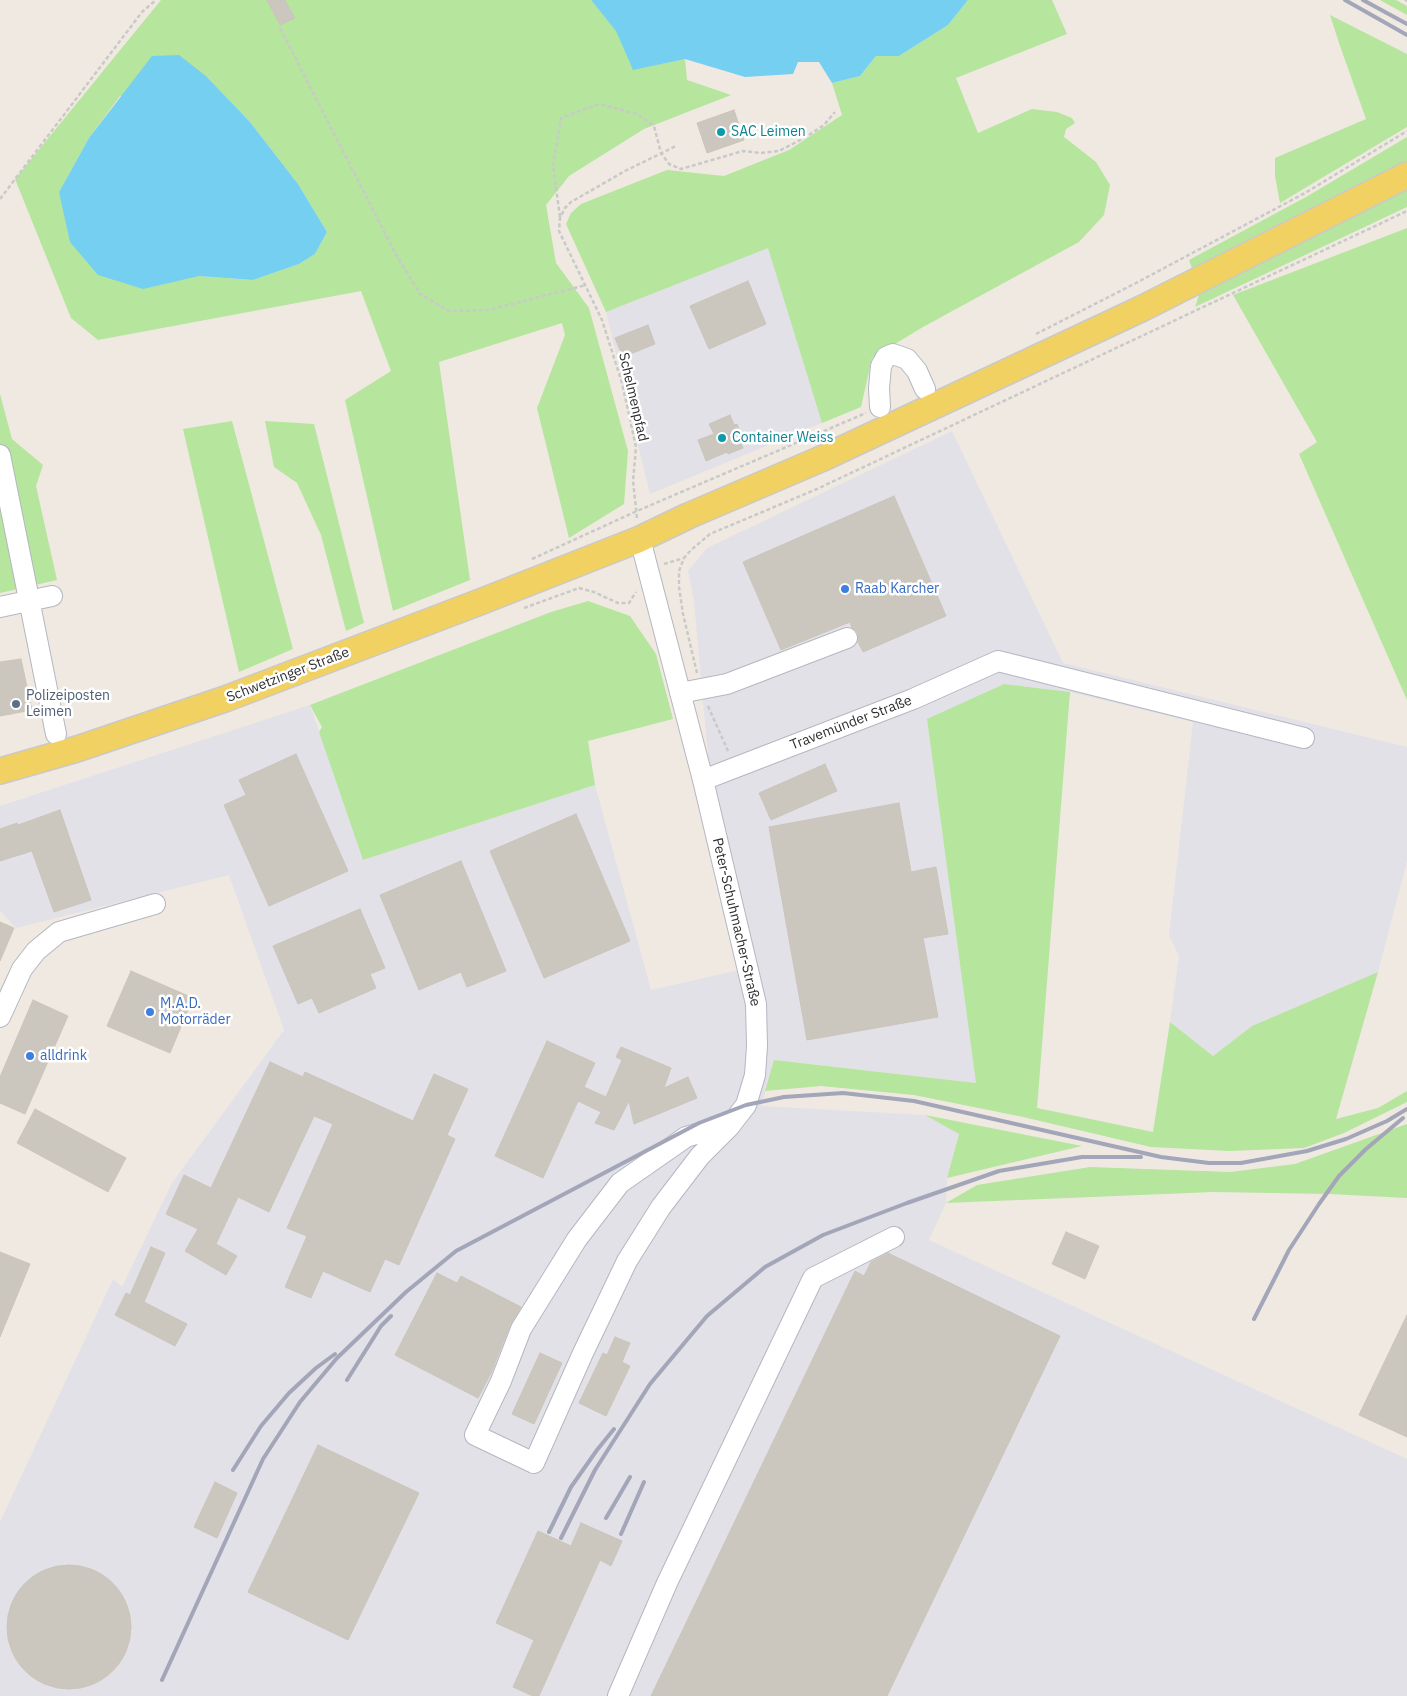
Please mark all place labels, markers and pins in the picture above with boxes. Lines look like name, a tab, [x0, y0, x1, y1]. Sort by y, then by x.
place label: SAC Leimen	[731, 124, 806, 140]
marker: SAC Leimen	[715, 126, 727, 138]
place label: Container Weiss	[732, 430, 833, 446]
marker: Container Weiss	[716, 432, 728, 444]
place label: Raab Karcher	[855, 581, 939, 597]
marker: Raab Karcher	[839, 583, 851, 595]
place label: Polizeiposten Leimen	[26, 688, 110, 720]
marker: Polizeiposten Leimen	[10, 698, 22, 710]
place label: M.A.D. Motorräder	[160, 996, 231, 1028]
marker: M.A.D. Motorräder	[144, 1006, 156, 1018]
place label: alldrink	[40, 1048, 87, 1064]
marker: alldrink	[24, 1050, 36, 1062]

